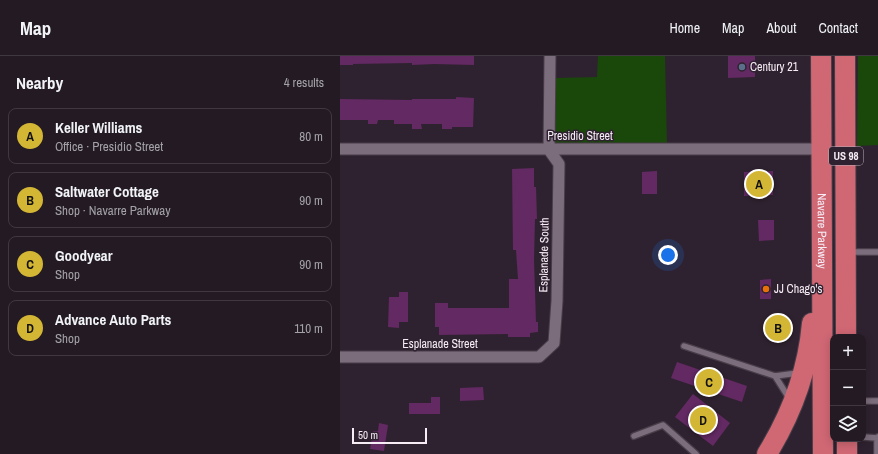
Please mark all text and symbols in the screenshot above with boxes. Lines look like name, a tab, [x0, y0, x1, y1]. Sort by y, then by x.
text: Map	[20, 15, 51, 41]
text: Home	[669, 19, 700, 37]
text: Map	[722, 19, 744, 37]
text: About	[766, 19, 796, 37]
text: Contact	[818, 19, 858, 37]
place label: Century 21	[750, 59, 799, 75]
marker: Century 21	[737, 62, 747, 72]
text: Nearby	[16, 71, 63, 94]
text: 4 results	[284, 74, 324, 91]
text: Keller Williams	[55, 117, 142, 138]
text: A	[26, 128, 34, 145]
text: 80 m	[299, 128, 323, 145]
street label: Presidio Street	[547, 128, 613, 144]
text: Office · Presidio Street	[55, 138, 163, 155]
road number: US 98	[829, 147, 863, 165]
pin: A	[746, 169, 772, 199]
text: Saltwater Cottage	[55, 181, 159, 202]
text: B	[26, 192, 34, 209]
text: 90 m	[299, 192, 323, 209]
street label: Navarre Parkway	[814, 193, 830, 269]
text: Shop · Navarre Parkway	[55, 202, 171, 219]
street label: Esplanade South	[535, 217, 553, 293]
text: Goodyear	[55, 245, 112, 266]
your location	[658, 245, 678, 265]
text: C	[26, 256, 34, 273]
text: 90 m	[299, 256, 323, 273]
text: Shop	[55, 266, 80, 283]
place label: JJ Chago's	[774, 281, 822, 297]
marker: JJ Chago's	[761, 284, 771, 294]
text: Advance Auto Parts	[55, 309, 171, 330]
pin: B	[765, 313, 791, 343]
text: D	[26, 320, 34, 337]
text: 110 m	[294, 320, 323, 337]
text: Shop	[55, 330, 80, 347]
map controls	[830, 334, 866, 442]
button: +	[830, 334, 866, 370]
street label: Esplanade Street	[402, 336, 478, 352]
pin: C	[696, 367, 722, 397]
button: −	[830, 370, 866, 406]
pin: D	[690, 405, 716, 435]
button: layers	[830, 406, 866, 442]
scale bar	[352, 426, 427, 445]
text: 50 m	[358, 428, 378, 442]

